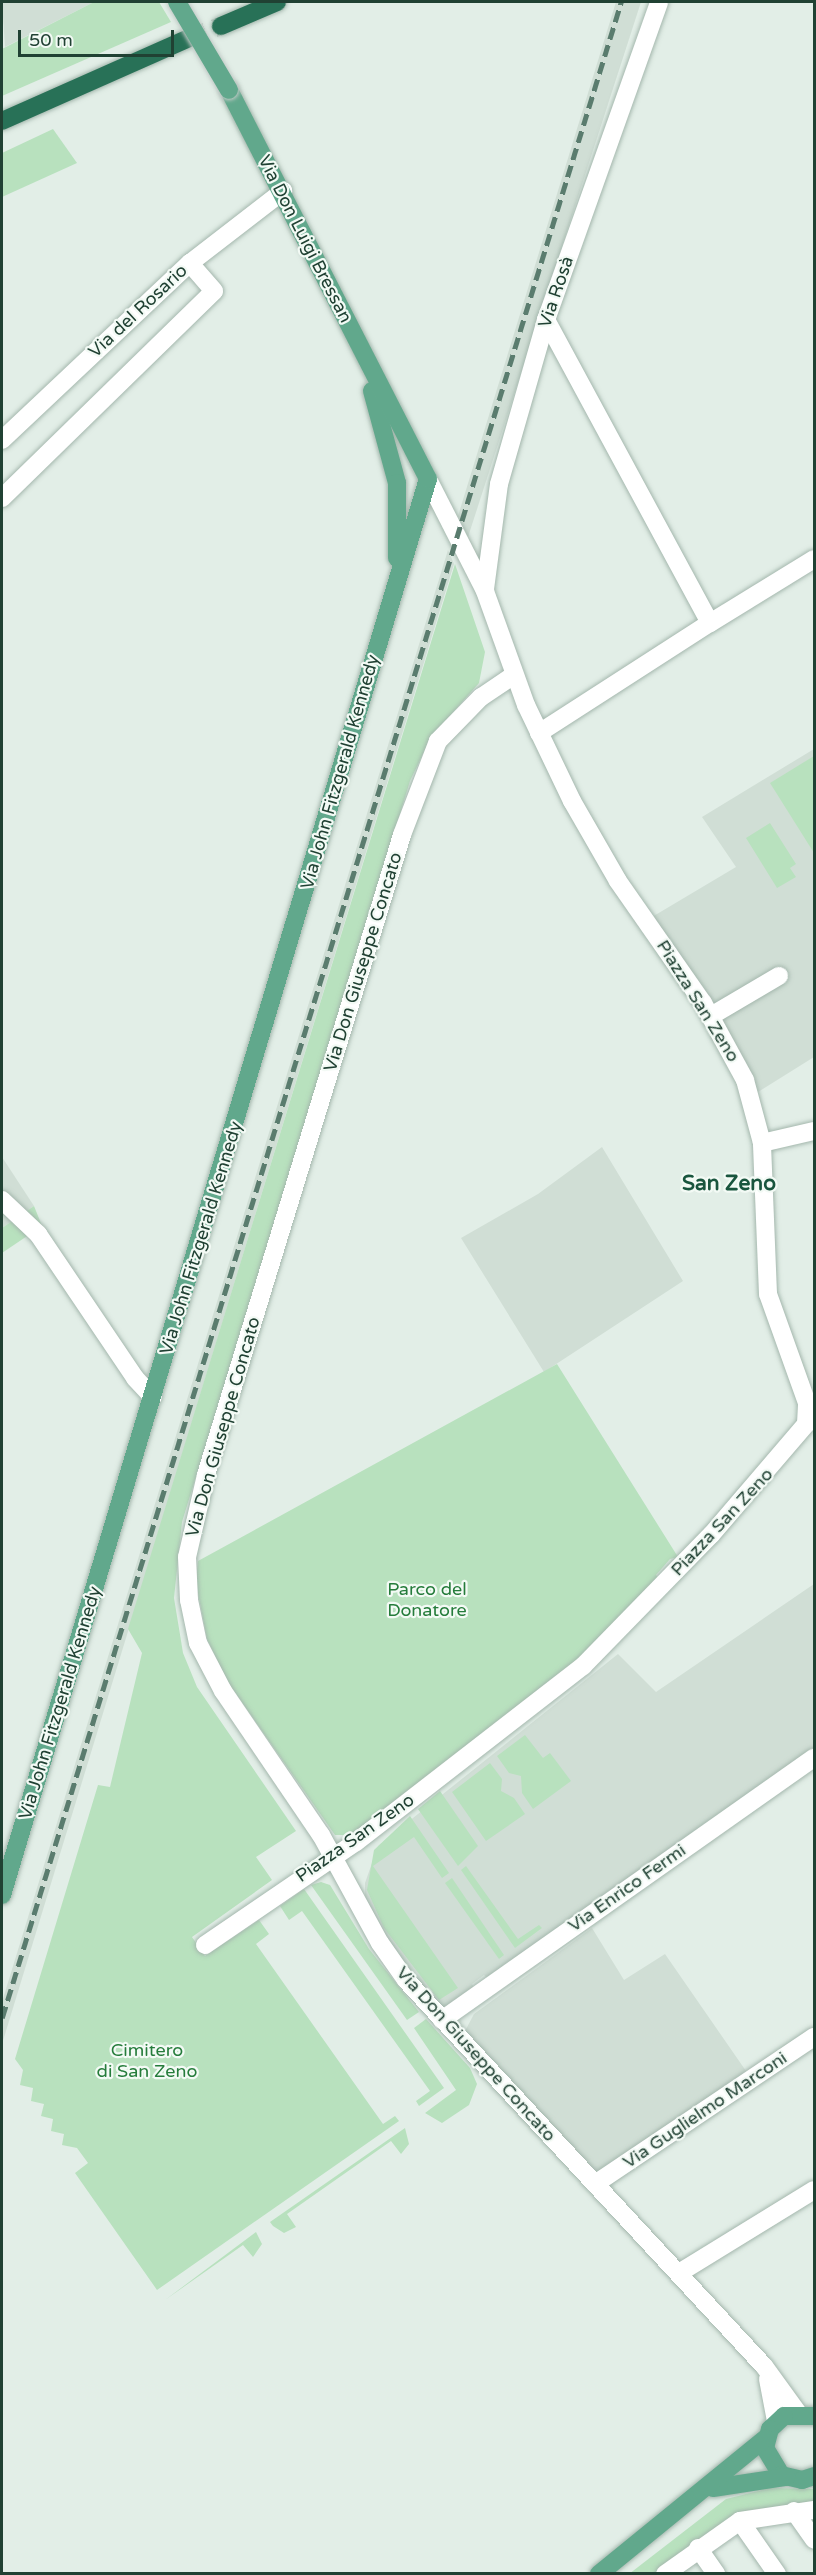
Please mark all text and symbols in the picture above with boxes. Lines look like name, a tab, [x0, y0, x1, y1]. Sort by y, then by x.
scale bar	[21, 18, 177, 56]
text: 50 m	[29, 29, 73, 51]
street label: Via Don Luigi Bressan	[253, 152, 357, 326]
street label: Via Rosà	[534, 253, 578, 331]
street label: Via del Rosario	[84, 260, 192, 362]
street label: Via John Fitzgerald Kennedy	[296, 652, 384, 892]
street label: Via Don Giuseppe Concato	[319, 850, 407, 1074]
street label: Piazza San Zeno	[652, 936, 744, 1066]
street label: Via John Fitzgerald Kennedy	[155, 1119, 247, 1357]
district label: San Zeno	[682, 1171, 776, 1197]
street label: Via Don Giuseppe Concato	[181, 1314, 265, 1540]
street label: Piazza San Zeno	[666, 1464, 778, 1580]
park label: Parco del Donatore	[387, 1579, 467, 1622]
street label: Via John Fitzgerald Kennedy	[14, 1584, 106, 1822]
street label: Piazza San Zeno	[292, 1789, 418, 1887]
street label: Via Enrico Fermi	[564, 1839, 690, 1937]
street label: Via Don Giuseppe Concato	[392, 1962, 560, 2146]
park label: Cimitero di San Zeno	[97, 2040, 197, 2082]
street label: Via Guglielmo Marconi	[619, 2047, 791, 2173]

